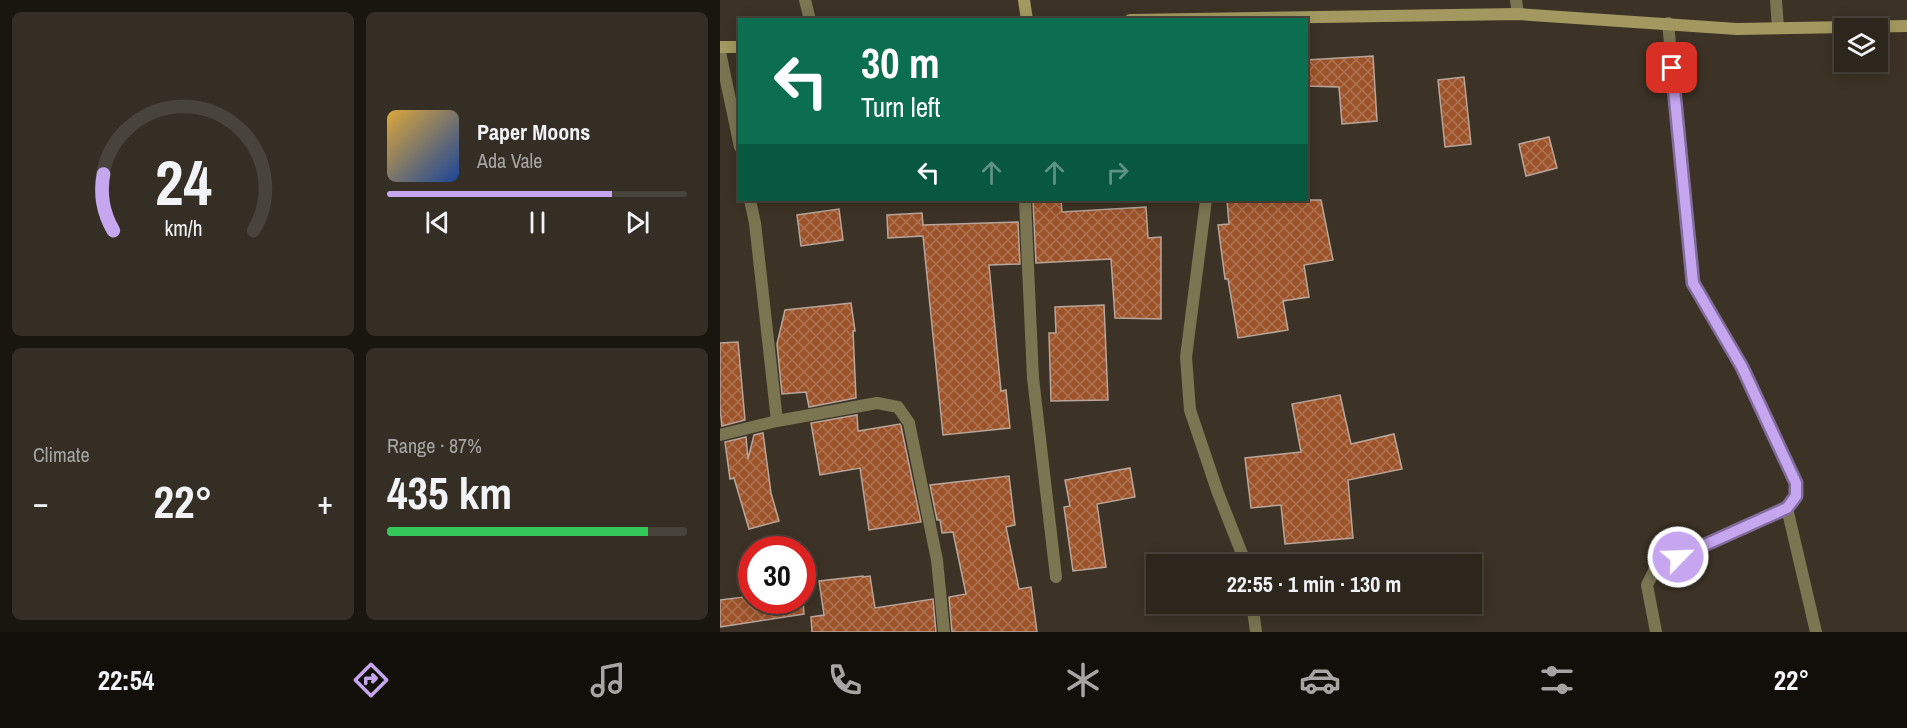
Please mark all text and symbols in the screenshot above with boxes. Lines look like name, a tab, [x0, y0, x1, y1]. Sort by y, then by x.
map controls	[1834, 18, 1888, 72]
button: layers	[1834, 18, 1888, 72]
text: 30 m	[861, 35, 940, 91]
icon: left	[762, 42, 840, 120]
pin	[1646, 42, 1697, 93]
icon: arrive	[1655, 51, 1688, 84]
text: Turn left	[861, 89, 940, 125]
text: Paper Moons	[477, 117, 590, 147]
text: 24	[155, 140, 211, 224]
text: Ada Vale	[477, 147, 542, 174]
icon: left	[912, 156, 945, 189]
icon: ahead	[975, 156, 1008, 189]
icon: ahead	[1038, 156, 1071, 189]
icon: right	[1101, 156, 1134, 189]
icon: previous	[421, 206, 454, 239]
icon: pause	[521, 206, 554, 239]
icon: next	[621, 206, 654, 239]
text: km/h	[164, 215, 202, 244]
text: Range · 87%	[387, 432, 482, 459]
text: Climate	[33, 441, 90, 468]
text: 435 km	[387, 462, 512, 523]
text: 22°	[153, 471, 213, 532]
text: −	[33, 480, 49, 524]
text: +	[317, 480, 333, 524]
position arrow	[1646, 525, 1710, 589]
speed limit sign: 30	[738, 536, 816, 614]
text: 22:55 · 1 min · 130 m	[1227, 569, 1401, 599]
icon: directions	[350, 659, 392, 701]
icon: music	[587, 659, 629, 701]
icon: phone	[824, 659, 866, 701]
icon: climate	[1062, 659, 1104, 701]
icon: car	[1299, 659, 1341, 701]
icon: filters	[1536, 659, 1578, 701]
text: 22:54	[98, 662, 154, 698]
text: 22°	[1774, 662, 1809, 698]

